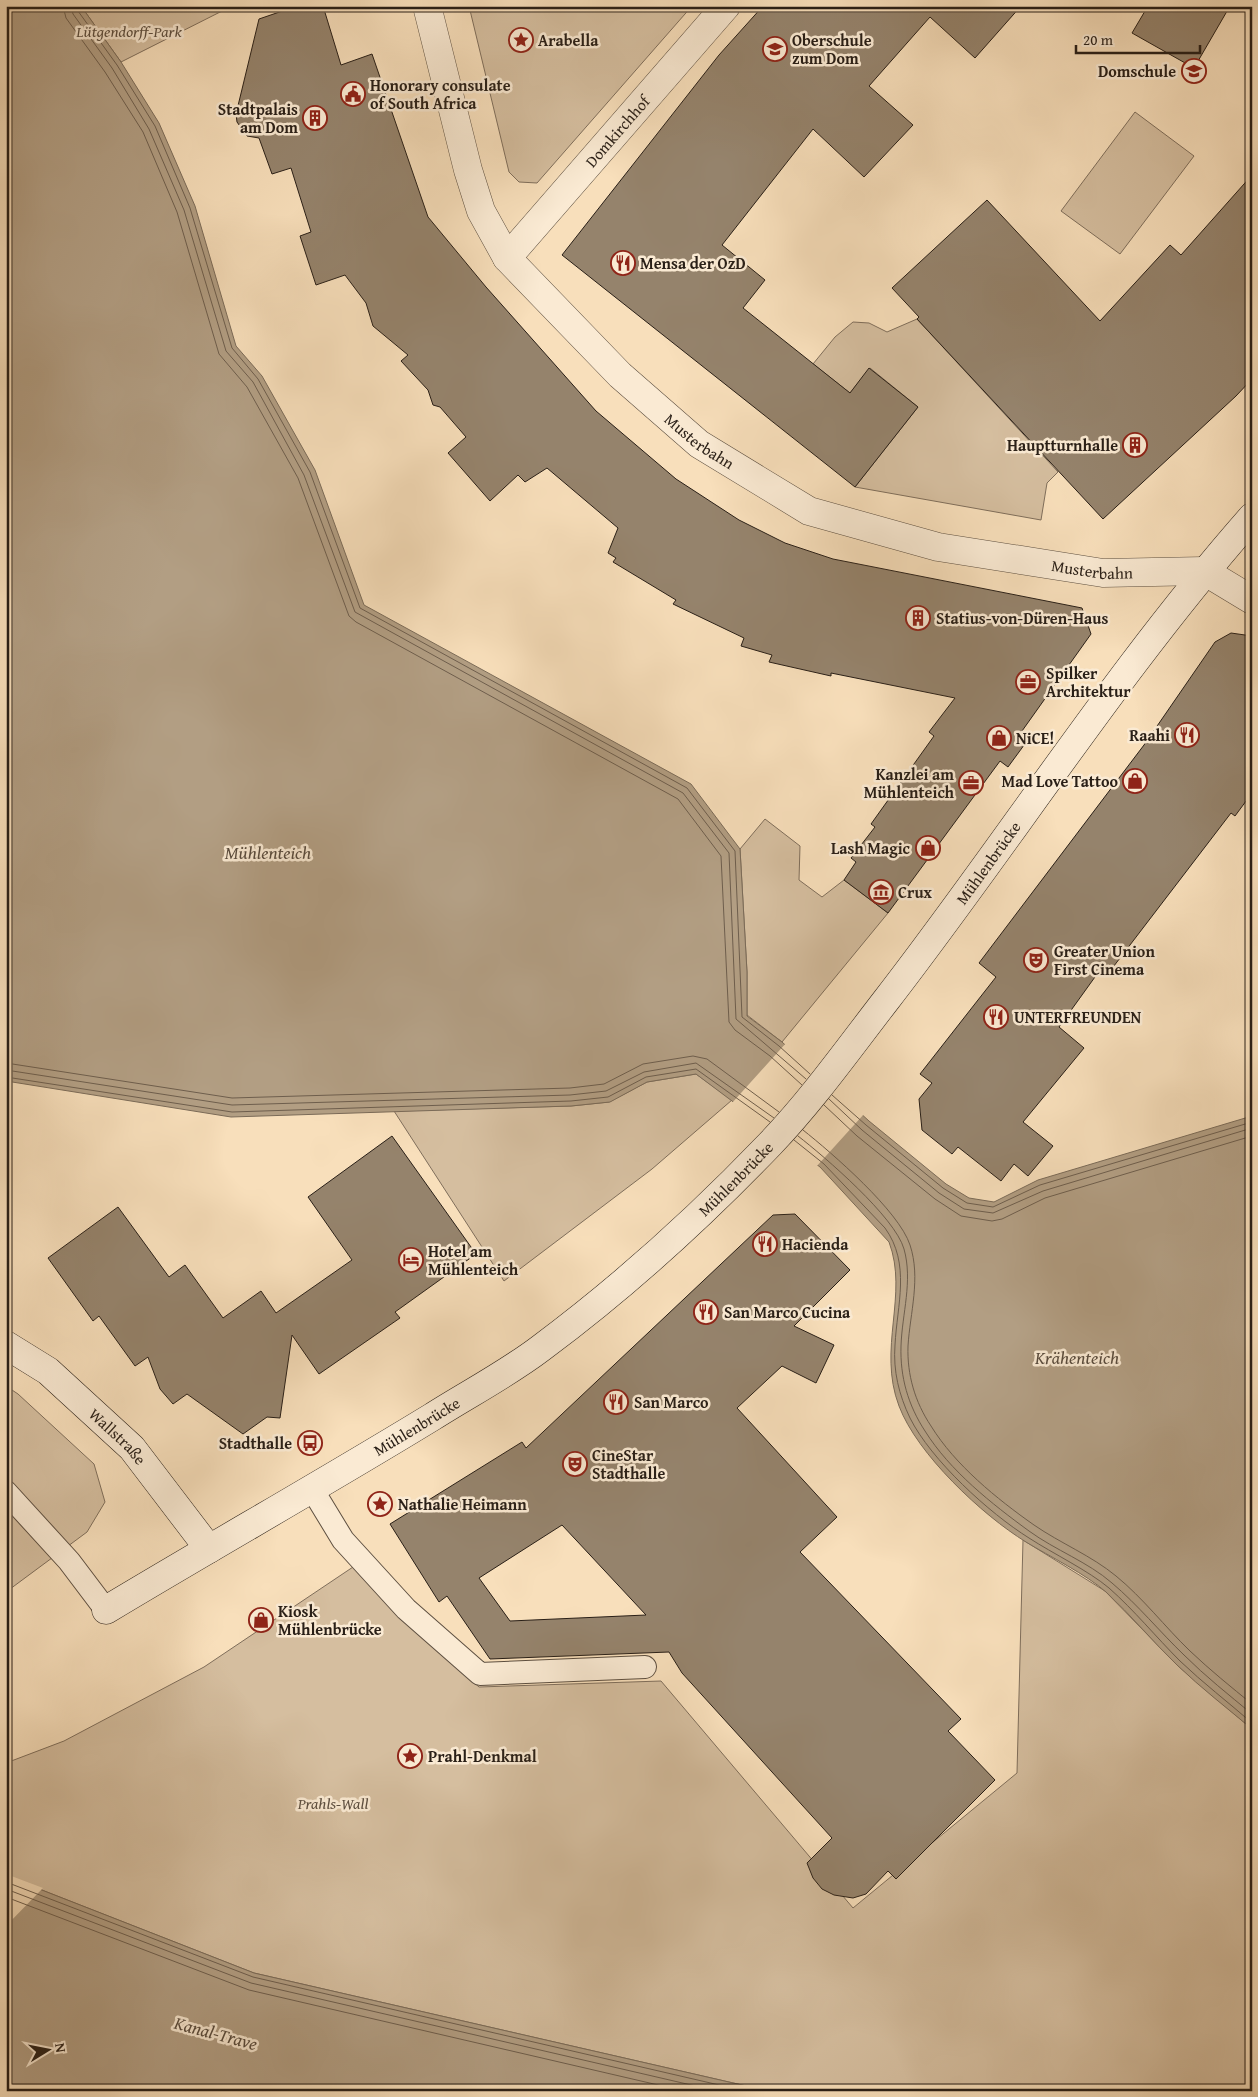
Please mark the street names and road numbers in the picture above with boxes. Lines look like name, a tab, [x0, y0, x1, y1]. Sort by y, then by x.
street label: Domkirchhof	[579, 89, 656, 172]
street label: Musterbahn	[659, 407, 739, 475]
street label: Musterbahn	[1050, 553, 1133, 585]
street label: Mühlenbrücke	[950, 816, 1026, 909]
street label: Mühlenbrücke	[693, 1136, 779, 1222]
street label: Mühlenbrücke	[369, 1391, 464, 1462]
street label: Wallstraße	[84, 1402, 152, 1469]

